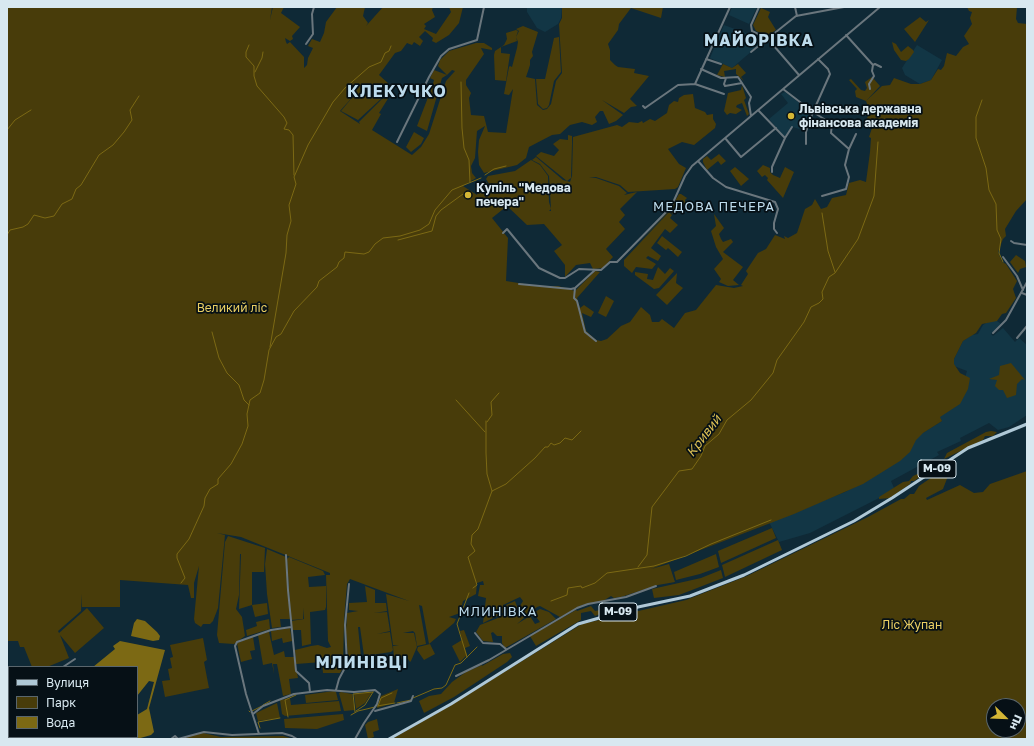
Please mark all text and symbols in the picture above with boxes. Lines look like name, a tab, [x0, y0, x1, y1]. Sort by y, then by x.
district label: МАЙОРІВКА	[704, 31, 814, 51]
district label: КЛЕКУЧКО	[347, 82, 447, 102]
place label: Львівська державна фінансова академія	[799, 102, 921, 130]
marker: Львівська державна фінансова академія	[786, 111, 796, 121]
place label: Купіль "Медова печера"	[476, 181, 571, 209]
marker: Купіль "Медова печера"	[463, 190, 473, 200]
district label: МЕДОВА ПЕЧЕРА	[653, 199, 775, 215]
park label: Великий ліс	[197, 301, 267, 315]
water label: Кривий	[683, 412, 725, 460]
road number: М-09	[918, 460, 956, 478]
road number: М-09	[599, 603, 637, 621]
district label: МЛИНІВКА	[458, 604, 538, 620]
park label: Ліс Жупан	[882, 618, 942, 632]
district label: МЛИНІВЦІ	[316, 653, 408, 673]
legend	[8, 666, 138, 738]
text: Вулиця	[46, 675, 89, 690]
text: Парк	[46, 695, 76, 710]
north arrow	[986, 698, 1026, 738]
text: Пн	[1008, 713, 1025, 732]
text: Вода	[46, 715, 75, 730]

